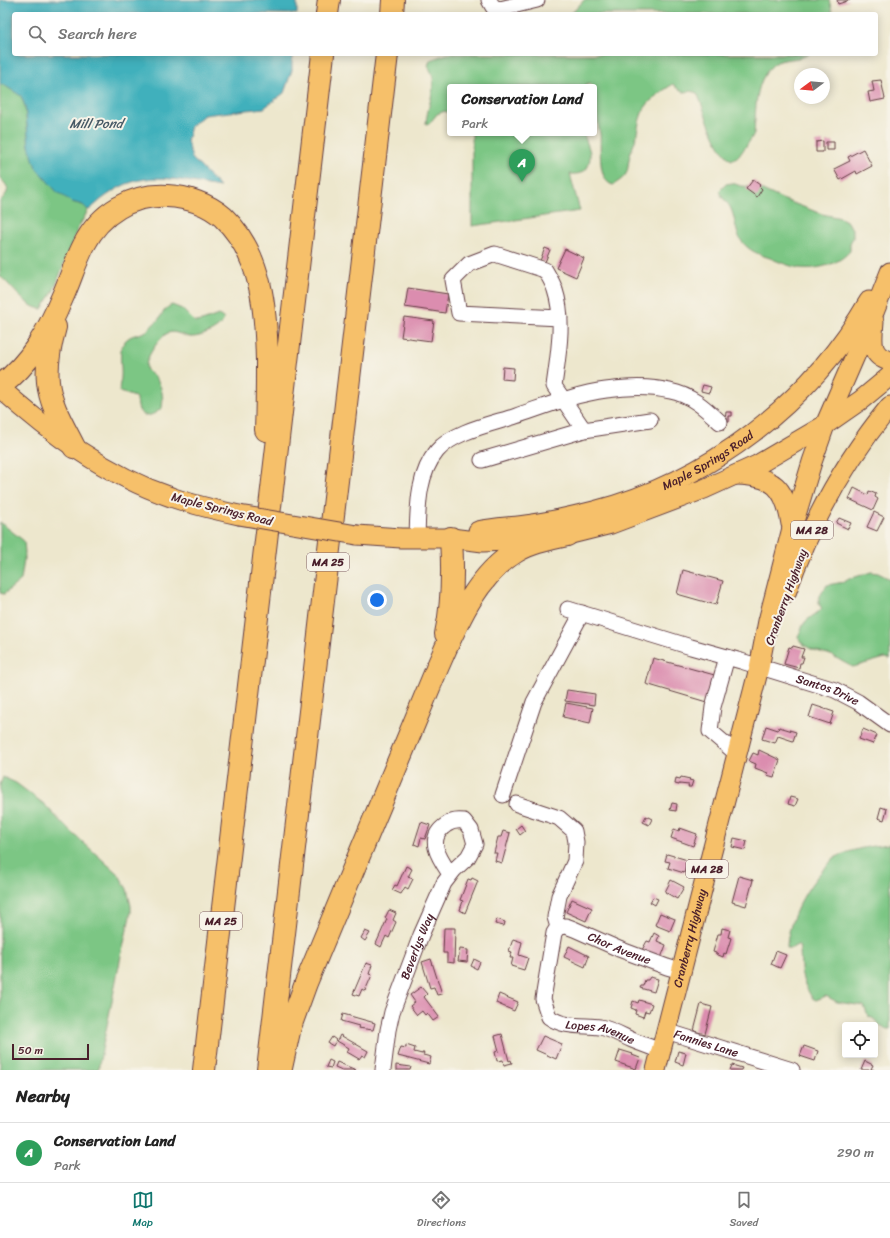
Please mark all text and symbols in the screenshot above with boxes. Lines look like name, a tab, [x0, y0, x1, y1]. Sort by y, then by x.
search box	[12, 12, 878, 56]
text: Search here	[58, 21, 137, 47]
icon: search	[26, 23, 48, 45]
north arrow	[794, 68, 830, 104]
popup	[447, 84, 597, 136]
text: Conservation Land	[461, 86, 583, 112]
water label: Mill Pond	[69, 112, 127, 135]
text: Park	[461, 112, 488, 135]
pin: A	[509, 149, 535, 182]
street label: Maple Springs Road	[658, 424, 759, 497]
street label: Maple Springs Road	[169, 486, 276, 532]
road number: MA 28	[791, 521, 833, 539]
street label: Cranberry Highway	[758, 545, 814, 648]
road number: MA 25	[307, 553, 349, 571]
your location	[367, 590, 387, 610]
street label: Santos Drive	[793, 668, 863, 712]
road number: MA 28	[686, 860, 728, 878]
street label: Cranberry Highway	[667, 886, 713, 990]
street label: Beverlys Way	[394, 909, 441, 983]
road number: MA 25	[200, 912, 242, 930]
street label: Chor Avenue	[584, 925, 654, 971]
street label: Lopes Avenue	[564, 1013, 639, 1051]
map controls	[842, 1022, 878, 1058]
button: locate	[842, 1022, 878, 1058]
street label: Fannies Lane	[671, 1023, 741, 1064]
text: 50 m	[18, 1041, 43, 1060]
scale bar	[12, 1042, 89, 1061]
text: Nearby	[16, 1081, 70, 1111]
text: Conservation Land	[54, 1128, 175, 1154]
text: A	[25, 1141, 33, 1164]
text: 290 m	[837, 1141, 874, 1164]
text: Park	[54, 1154, 81, 1177]
tab: Map	[132, 1189, 154, 1232]
tab: Directions	[417, 1189, 466, 1232]
tab: Saved	[729, 1189, 758, 1232]

